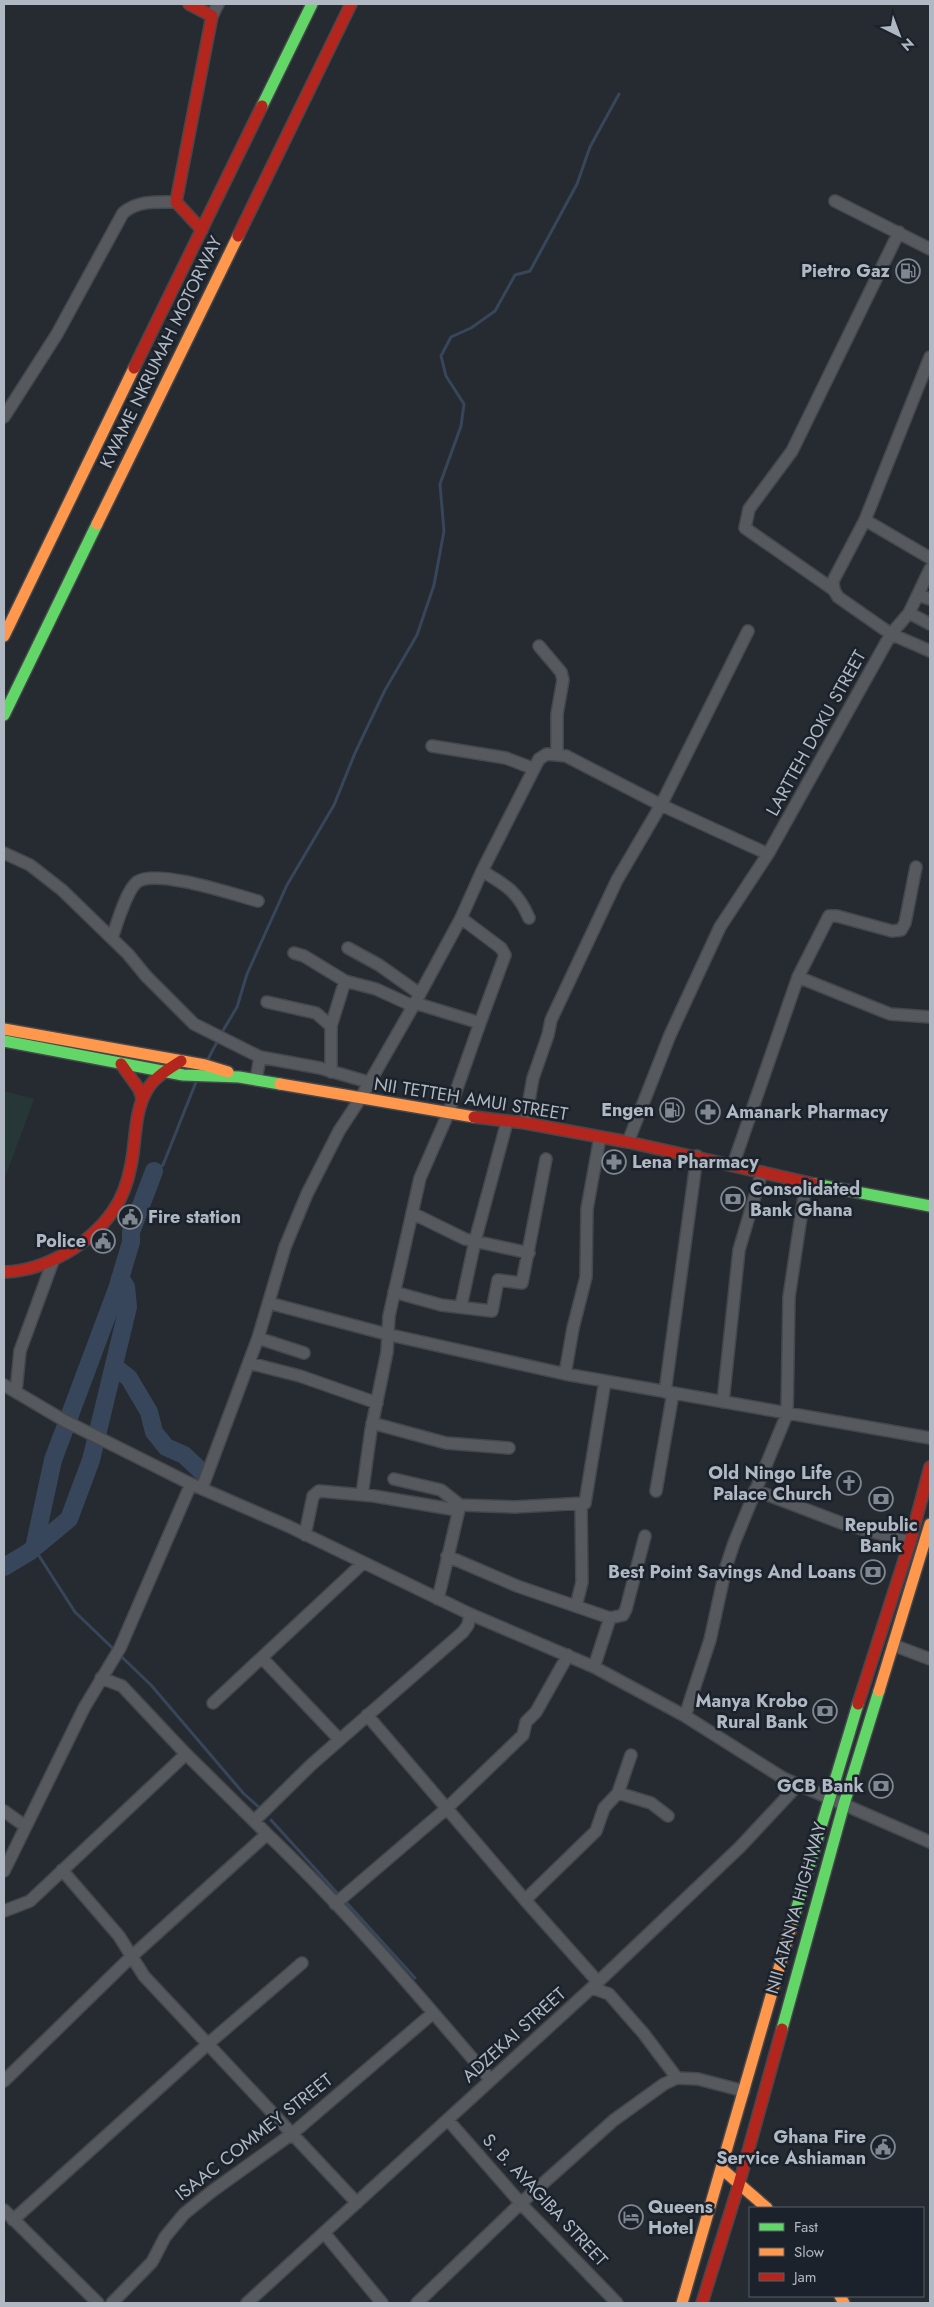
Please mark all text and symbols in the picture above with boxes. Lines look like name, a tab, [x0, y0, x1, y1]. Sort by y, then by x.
north arrow	[874, 10, 924, 60]
text: N	[897, 34, 919, 56]
street label: KWAME NKRUMAH MOTORWAY	[93, 231, 229, 473]
place label: Pietro Gaz	[801, 258, 891, 284]
fuel station icon: Pietro Gaz	[895, 258, 921, 284]
street label: LARTTEH DOKU STREET	[760, 645, 873, 821]
street label: NII TETTEH AMUI STREET	[372, 1071, 570, 1127]
place label: Engen	[601, 1097, 654, 1123]
fuel station icon: Engen	[659, 1097, 685, 1123]
pharmacy icon: Amanark Pharmacy	[695, 1099, 721, 1125]
place label: Amanark Pharmacy	[725, 1099, 889, 1125]
pharmacy icon: Lena Pharmacy	[601, 1149, 627, 1175]
place label: Lena Pharmacy	[632, 1149, 759, 1175]
place label: Consolidated Bank Ghana	[750, 1176, 860, 1223]
bank icon: Consolidated Bank Ghana	[720, 1186, 746, 1212]
public building icon: Fire station	[117, 1204, 143, 1230]
place label: Fire station	[148, 1204, 241, 1230]
place label: Police	[36, 1228, 86, 1254]
public building icon: Police	[90, 1228, 116, 1254]
place label: Old Ningo Life Palace Church	[708, 1460, 832, 1507]
church icon: Old Ningo Life Palace Church	[836, 1470, 862, 1496]
bank icon: Republic Bank	[868, 1486, 894, 1512]
place label: Republic Bank	[844, 1512, 918, 1559]
place label: Best Point Savings And Loans	[608, 1559, 856, 1585]
bank icon: Best Point Savings And Loans	[860, 1559, 886, 1585]
place label: Manya Krobo Rural Bank	[695, 1688, 809, 1735]
bank icon: Manya Krobo Rural Bank	[812, 1698, 838, 1724]
place label: GCB Bank	[777, 1773, 865, 1799]
bank icon: GCB Bank	[868, 1773, 894, 1799]
street label: NII ATANYA HIGHWAY	[759, 1818, 833, 1997]
street label: ADZEKAI STREET	[456, 1981, 572, 2089]
street label: ISAAC COMMEY STREET	[170, 2067, 339, 2207]
place label: Ghana Fire Service Ashiaman	[716, 2124, 866, 2171]
street label: S. B. AYAGIBA STREET	[476, 2128, 614, 2273]
public building icon: Ghana Fire Service Ashiaman	[870, 2134, 896, 2160]
place label: Queens Hotel	[648, 2194, 713, 2241]
hotel icon: Queens Hotel	[618, 2204, 644, 2230]
legend	[749, 2207, 924, 2297]
text: Fast	[794, 2216, 818, 2238]
text: Slow	[794, 2241, 825, 2263]
text: Jam	[792, 2266, 817, 2288]

